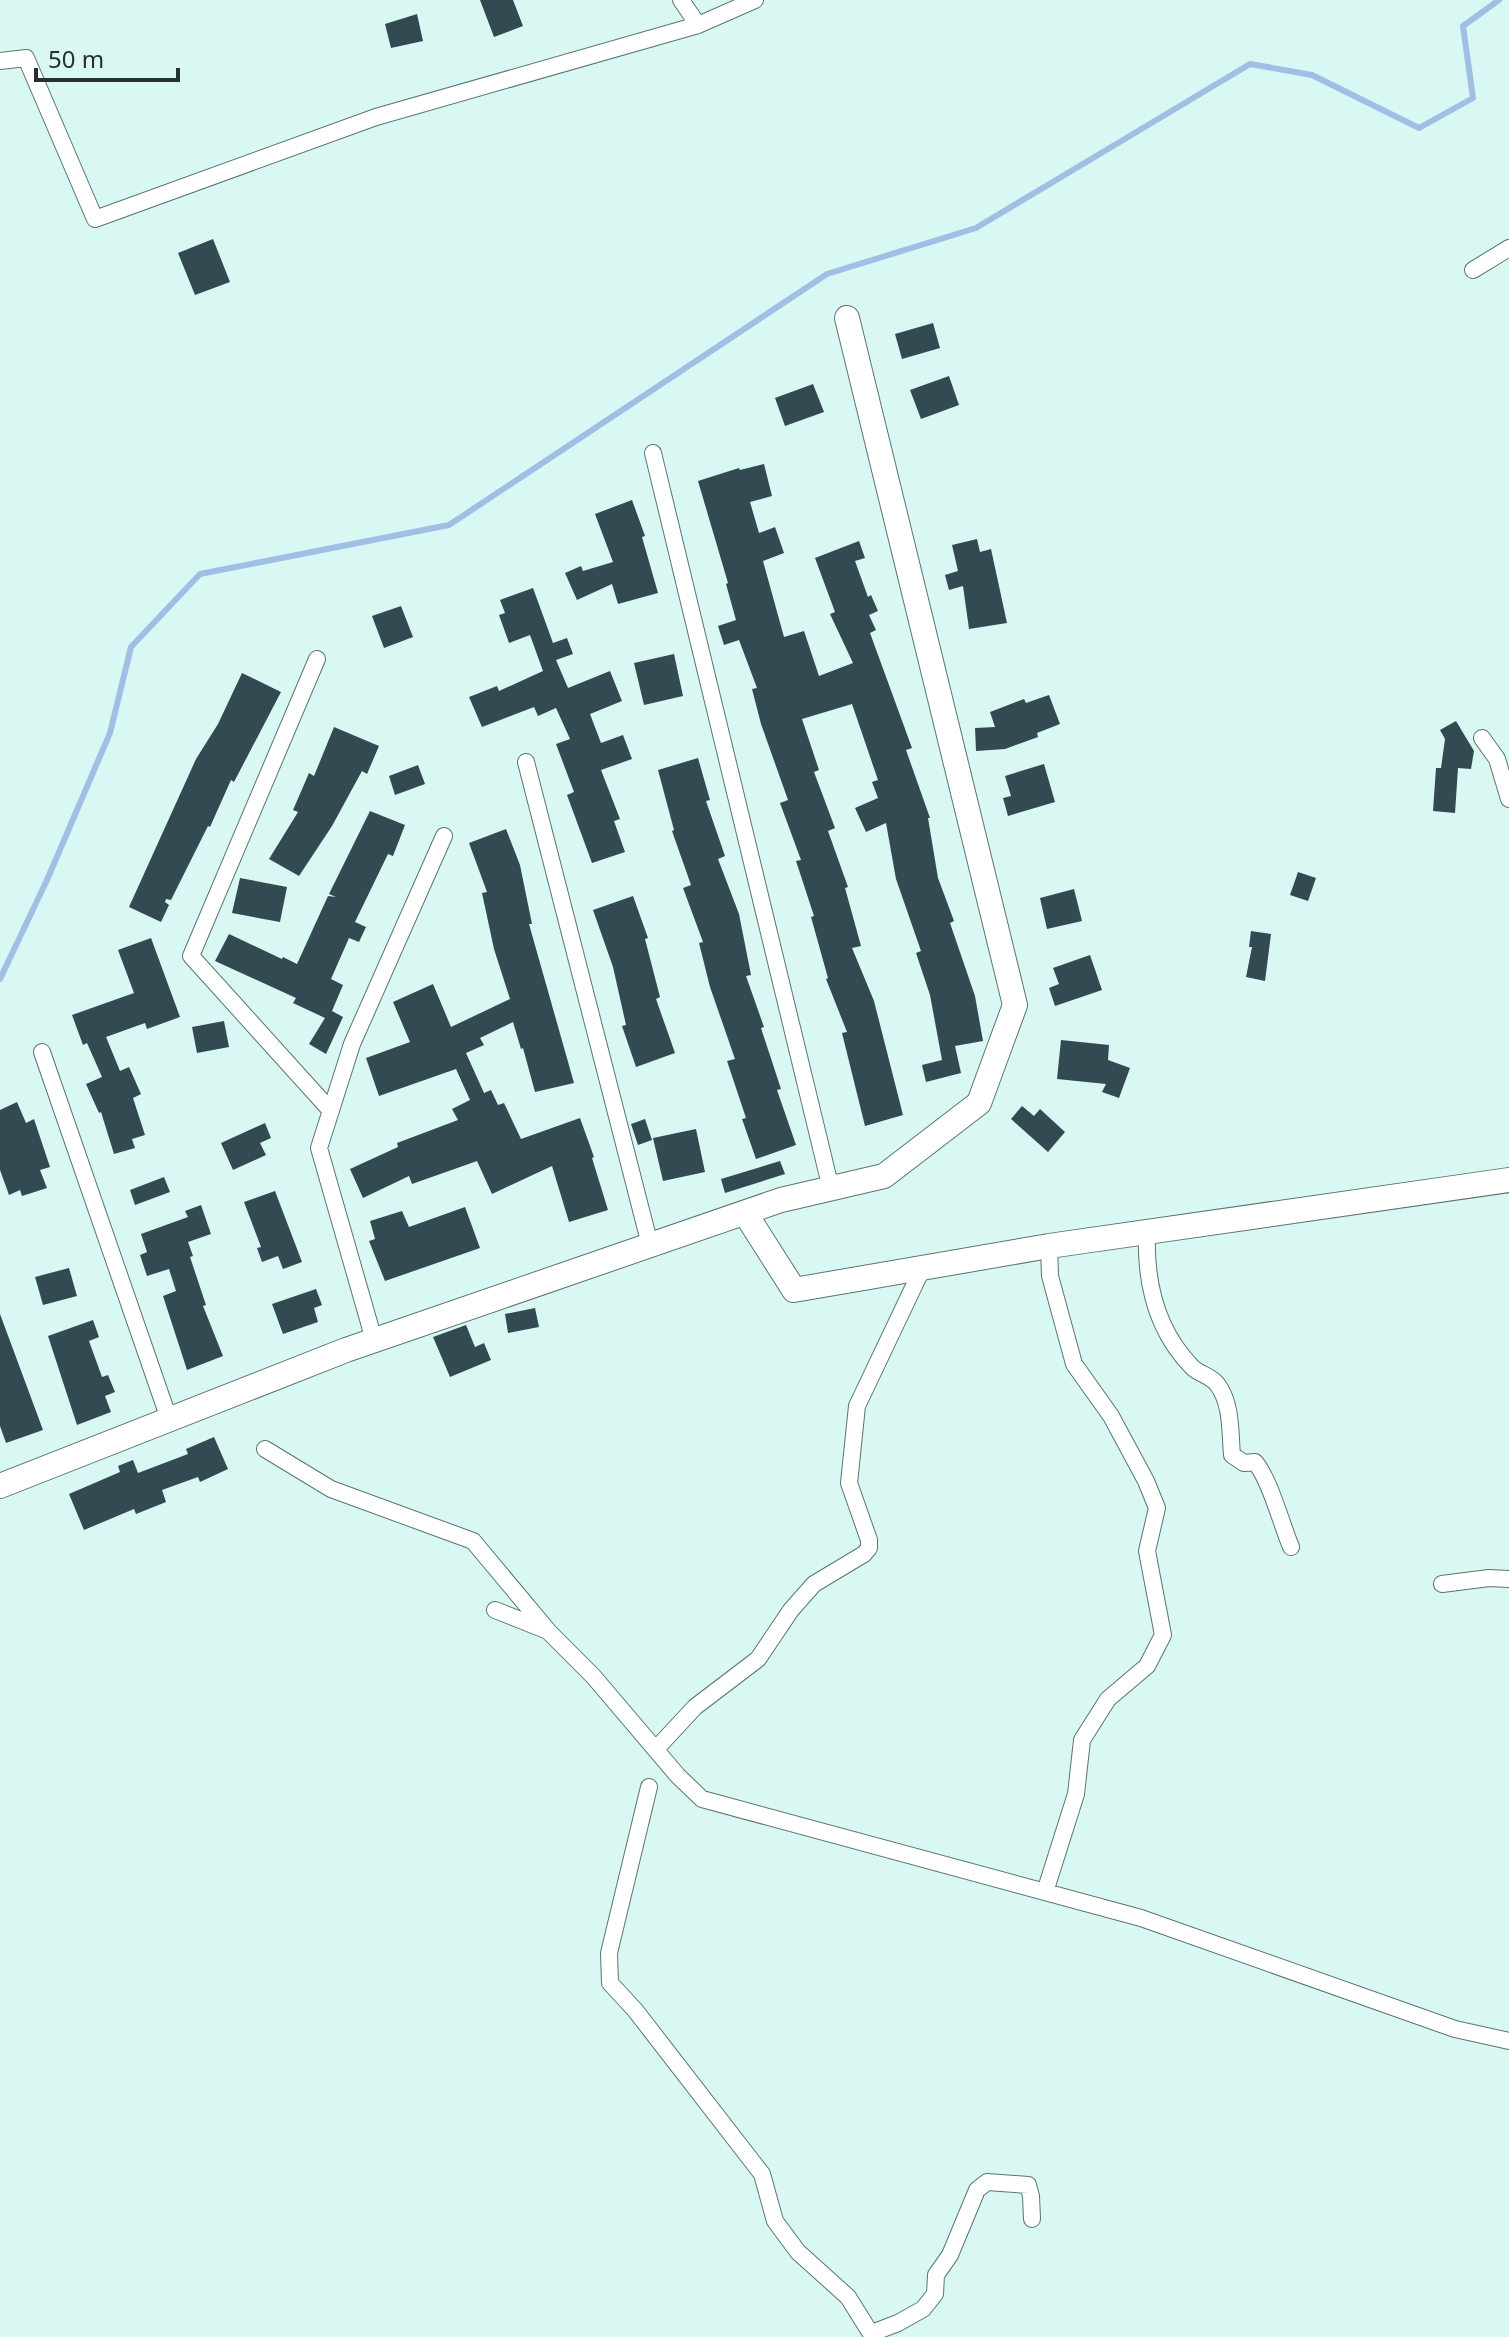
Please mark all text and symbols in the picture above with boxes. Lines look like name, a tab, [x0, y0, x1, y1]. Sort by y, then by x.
scale bar	[36, 32, 178, 82]
text: 50 m	[48, 42, 104, 75]

